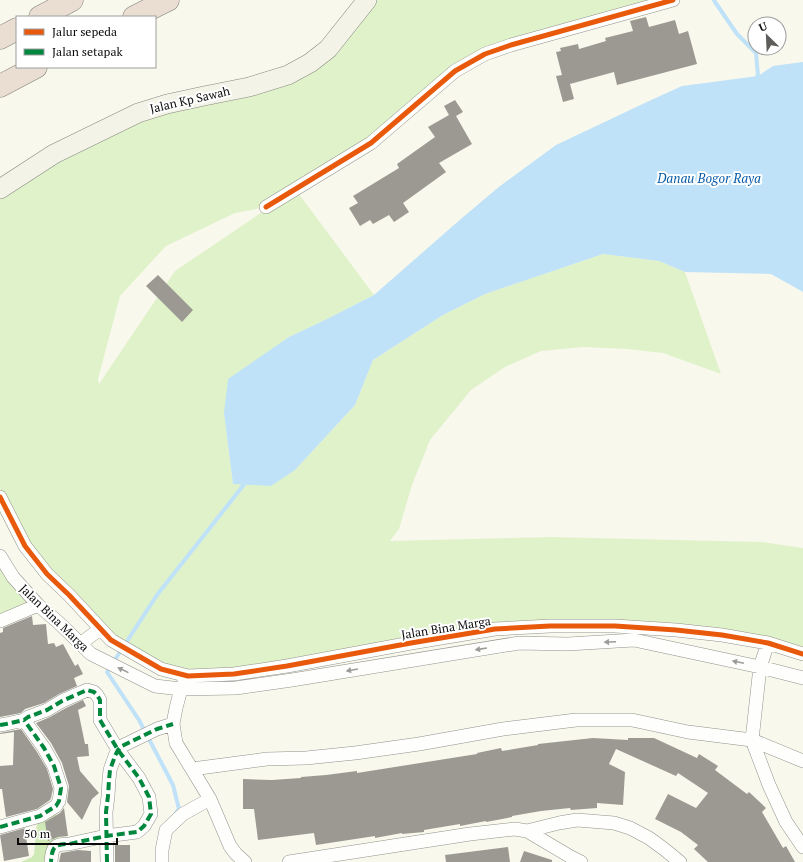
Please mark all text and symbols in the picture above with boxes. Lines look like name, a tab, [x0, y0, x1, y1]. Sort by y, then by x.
legend	[16, 16, 156, 68]
north arrow	[747, 16, 787, 56]
text: U	[756, 19, 769, 35]
text: Jalur sepeda	[52, 24, 117, 39]
text: Jalan setapak	[52, 44, 123, 59]
street label: Jalan Kp Sawah	[148, 83, 231, 116]
water label: Danau Bogor Raya	[656, 169, 761, 187]
street label: Jalan Bina Marga	[17, 581, 92, 654]
street label: Jalan Bina Marga	[400, 613, 492, 642]
one-way arrow	[604, 638, 616, 645]
one-way arrow	[475, 647, 487, 653]
one-way arrow	[732, 659, 744, 665]
one-way arrow	[117, 667, 128, 673]
one-way arrow	[346, 668, 359, 674]
scale bar	[18, 820, 117, 846]
text: 50 m	[24, 826, 51, 841]

